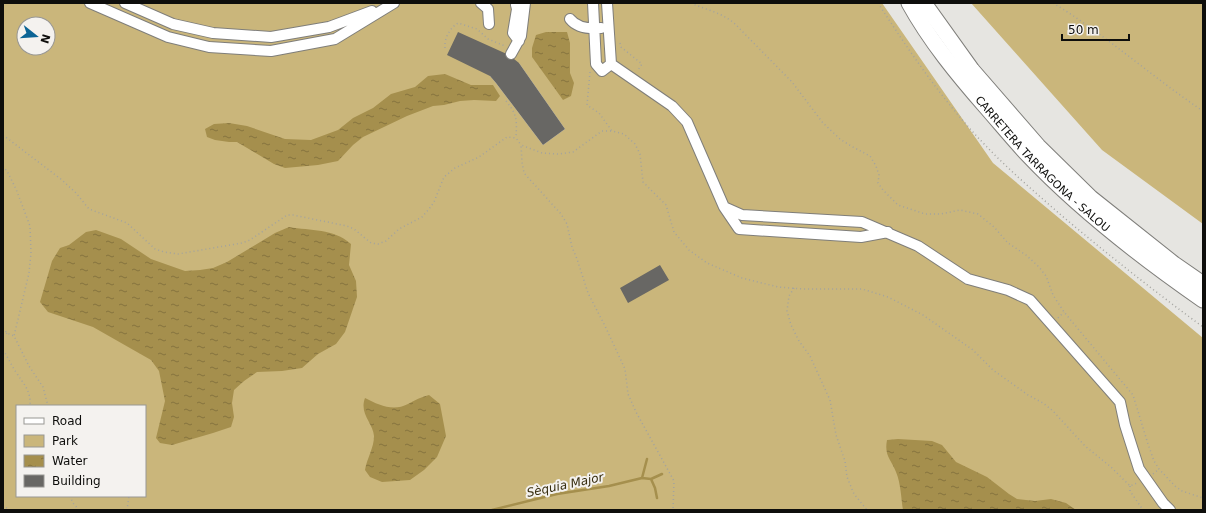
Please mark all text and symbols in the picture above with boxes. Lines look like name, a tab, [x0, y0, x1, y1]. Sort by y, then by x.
north arrow	[16, 16, 56, 56]
scale bar	[1062, 16, 1129, 42]
text: 50 m	[1068, 23, 1099, 37]
text: N	[38, 32, 53, 45]
street label: CARRETERA TARRAGONA - SALOU	[973, 93, 1113, 234]
legend	[16, 405, 146, 497]
text: Road	[52, 414, 82, 428]
text: Park	[52, 434, 78, 448]
text: Water	[52, 454, 88, 468]
water label: Sèquia Major	[525, 470, 606, 500]
text: Building	[52, 474, 101, 488]

